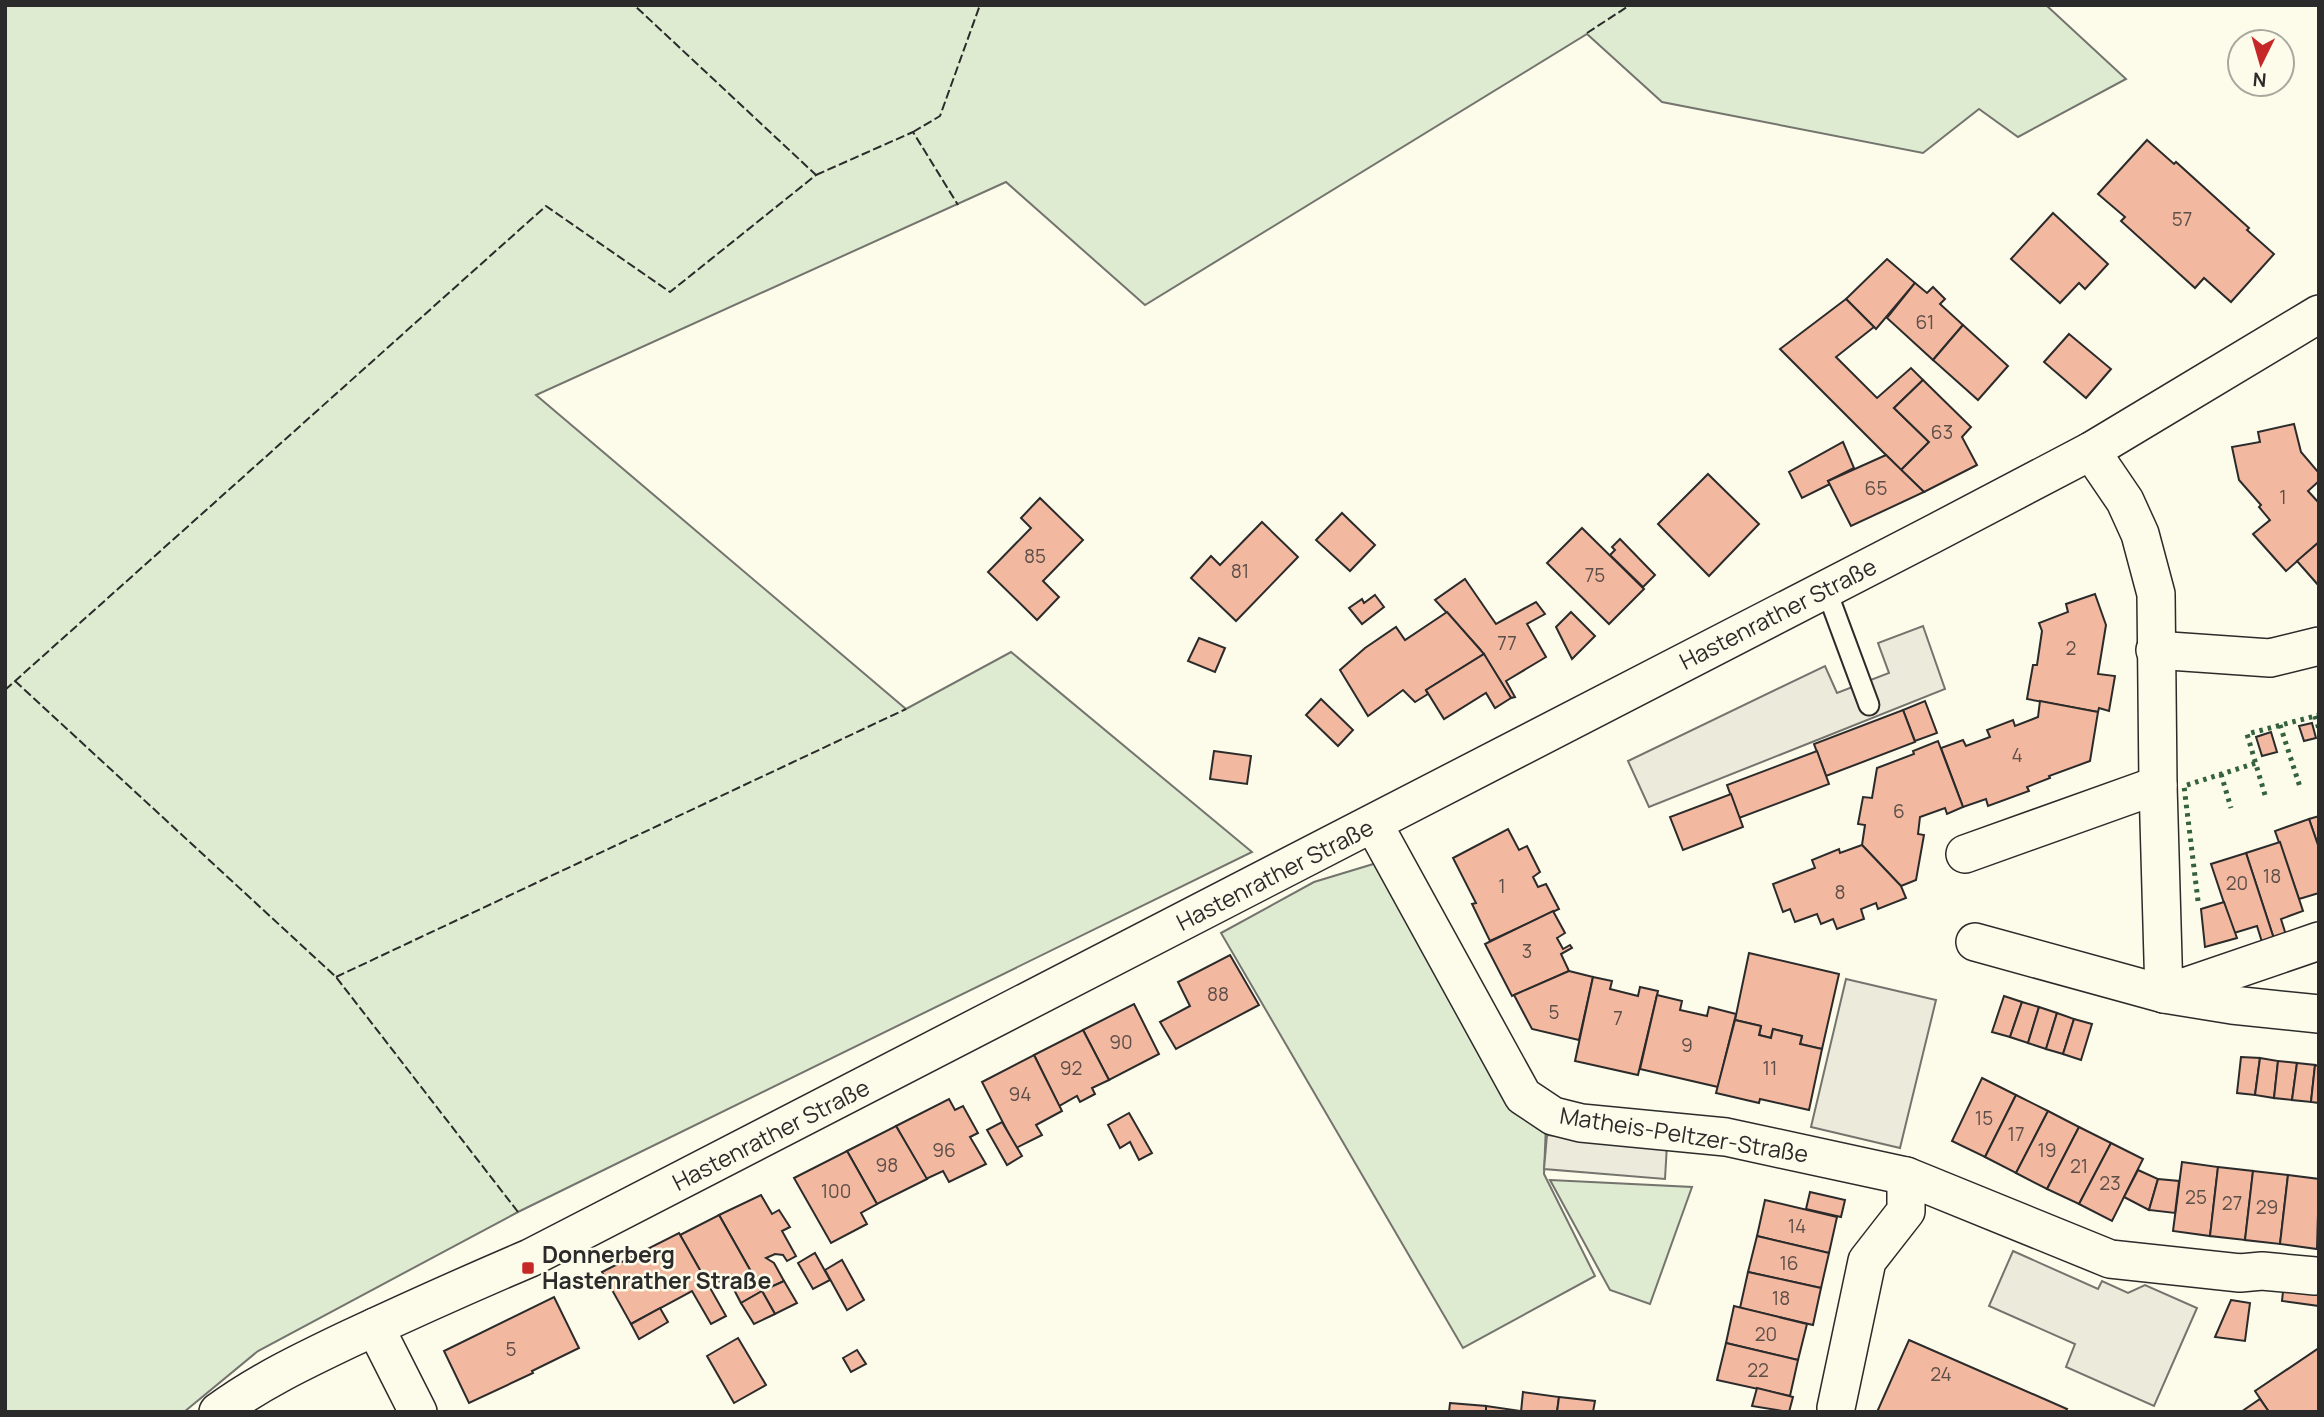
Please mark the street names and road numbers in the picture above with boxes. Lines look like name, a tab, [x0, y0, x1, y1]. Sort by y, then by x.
street label: Hastenrather Straße	[1674, 550, 1882, 677]
street label: Hastenrather Straße	[1171, 811, 1379, 938]
street label: Hastenrather Straße	[667, 1071, 875, 1198]
street label: Matheis-Peltzer-Straße	[1558, 1099, 1811, 1169]

